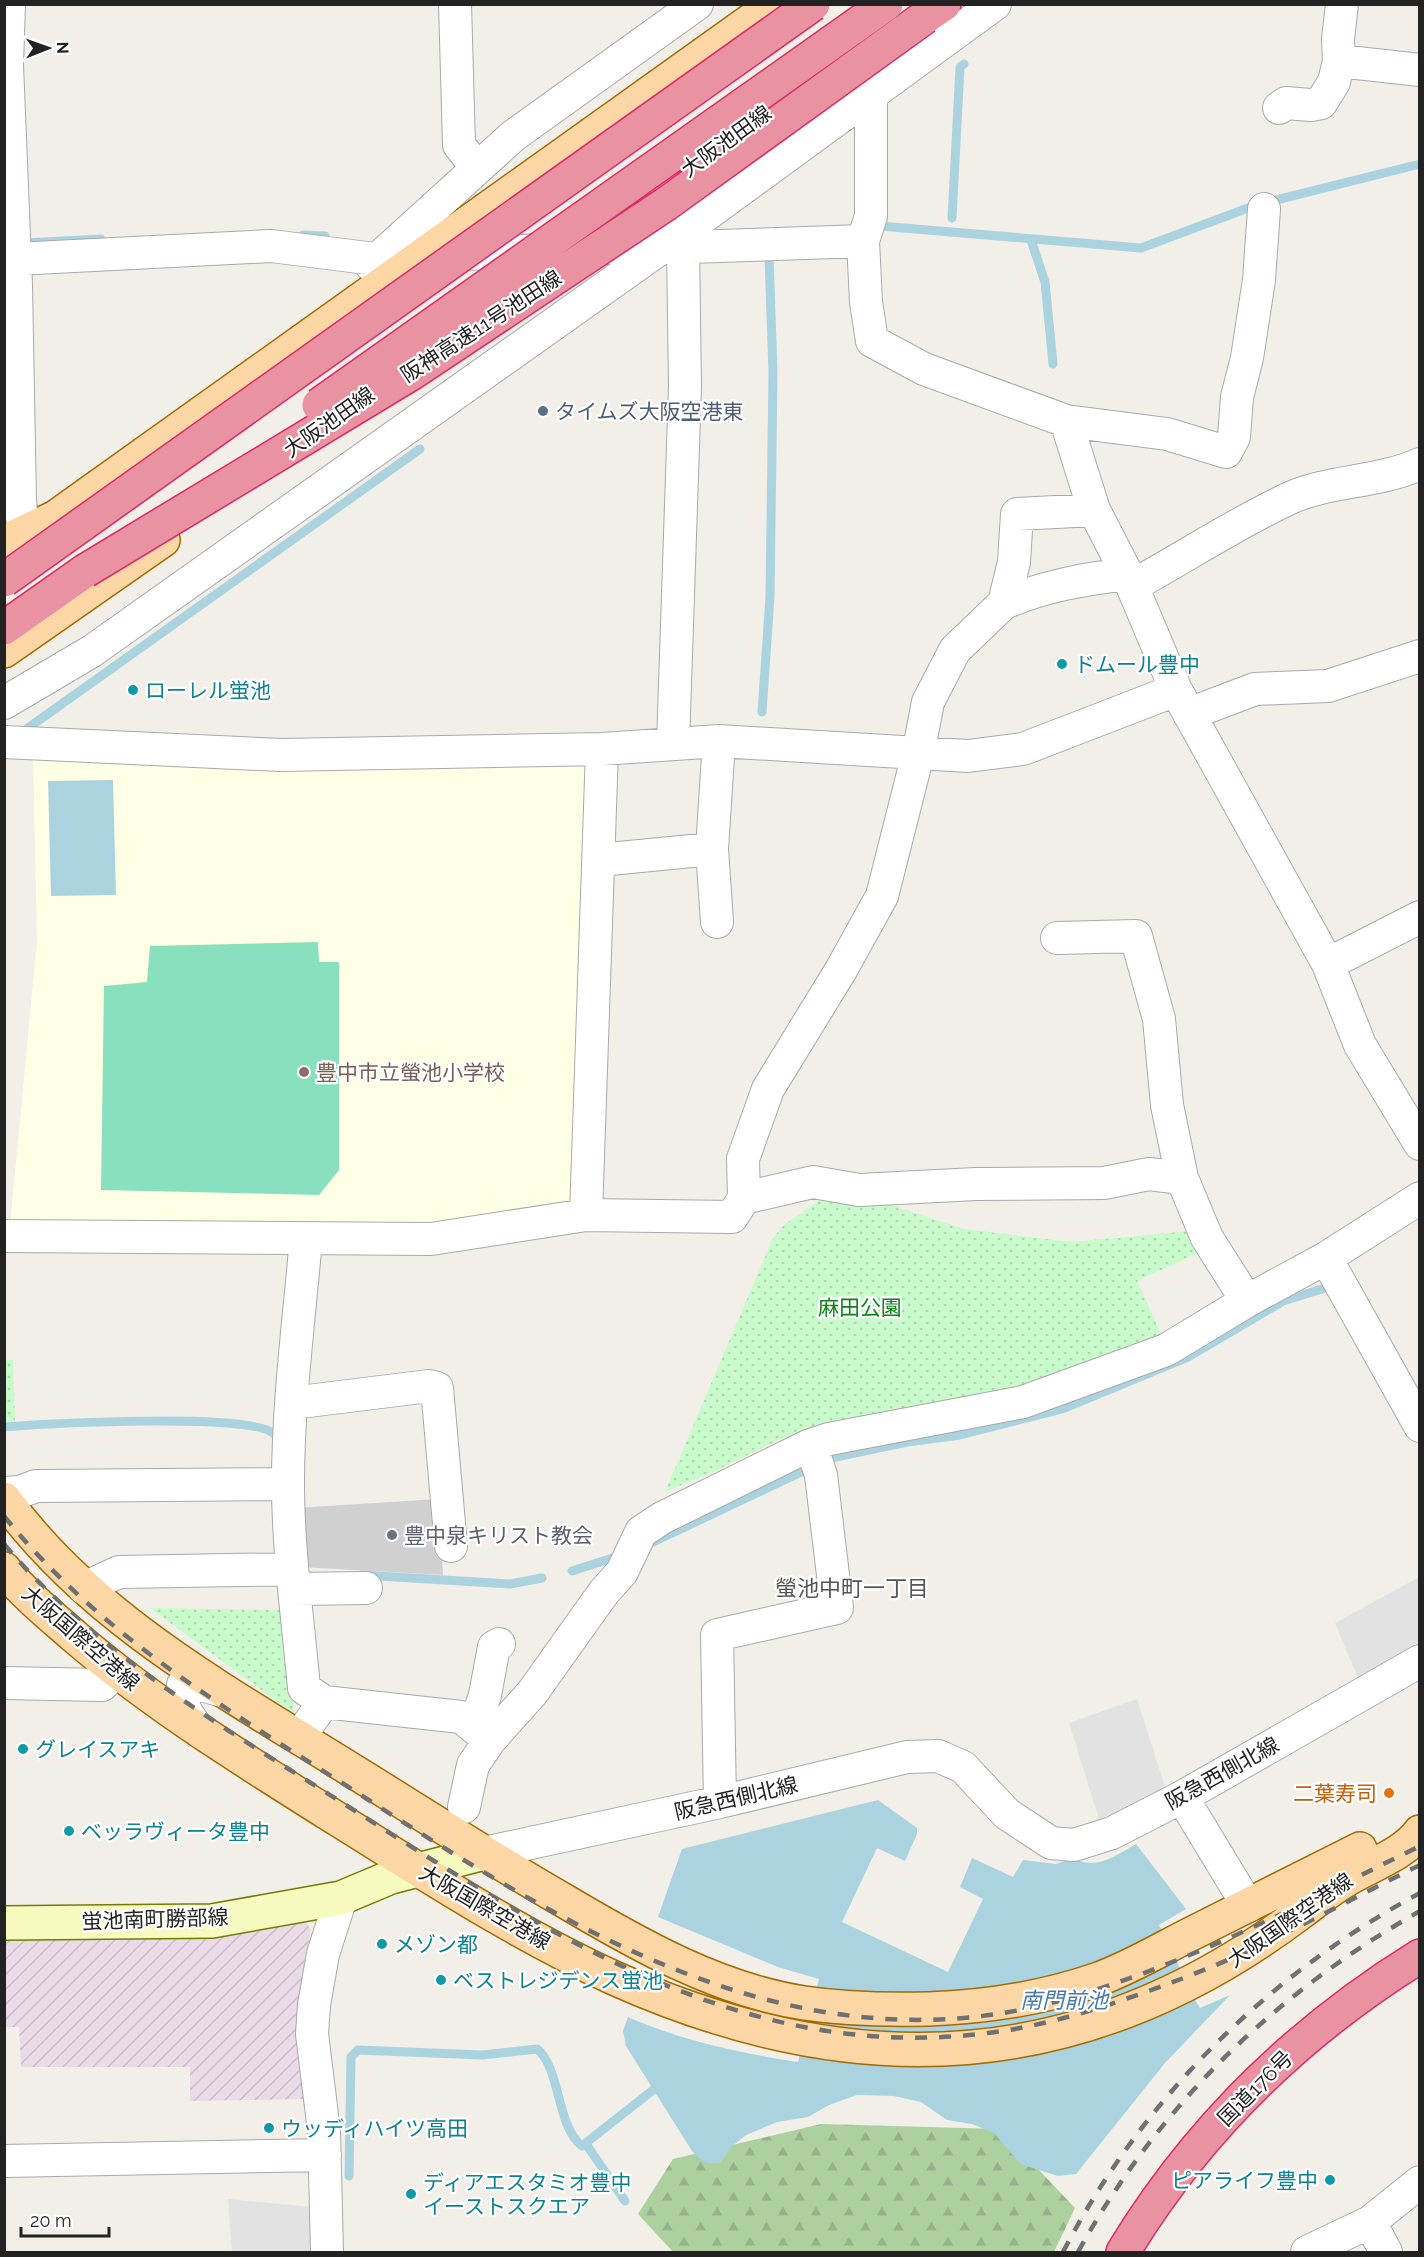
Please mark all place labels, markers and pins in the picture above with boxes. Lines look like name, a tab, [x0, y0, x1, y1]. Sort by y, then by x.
place label: タイムズ大阪空港東	[555, 399, 744, 424]
marker: タイムズ大阪空港東	[536, 404, 550, 418]
place label: ドムール豊中	[1074, 652, 1200, 677]
marker: ドムール豊中	[1055, 657, 1069, 671]
place label: ローレル蛍池	[145, 678, 271, 703]
marker: ローレル蛍池	[126, 683, 140, 697]
place label: 豊中市立螢池小学校	[316, 1060, 505, 1085]
marker: 豊中市立螢池小学校	[297, 1065, 311, 1079]
place label: 豊中泉キリスト教会	[404, 1523, 593, 1548]
marker: 豊中泉キリスト教会	[385, 1528, 399, 1542]
place label: グレイスアキ	[35, 1737, 160, 1762]
marker: グレイスアキ	[16, 1742, 30, 1756]
place label: 二葉寿司	[1293, 1781, 1377, 1806]
marker: 二葉寿司	[1382, 1786, 1396, 1800]
place label: ベッラヴィータ豊中	[81, 1819, 270, 1844]
marker: ベッラヴィータ豊中	[62, 1824, 76, 1838]
place label: メゾン都	[394, 1932, 478, 1957]
marker: メゾン都	[375, 1937, 389, 1951]
place label: ベストレジデンス蛍池	[453, 1968, 663, 1993]
marker: ベストレジデンス蛍池	[434, 1973, 448, 1987]
place label: ウッディハイツ高田	[281, 2116, 468, 2141]
marker: ウッディハイツ高田	[262, 2121, 276, 2135]
place label: ピアライフ豊中	[1171, 2168, 1318, 2193]
place label: ディアエスタミオ豊中 イーストスクエア	[423, 2170, 632, 2219]
marker: ピアライフ豊中	[1323, 2173, 1337, 2187]
marker: ディアエスタミオ豊中 イーストスクエア	[404, 2187, 418, 2201]

